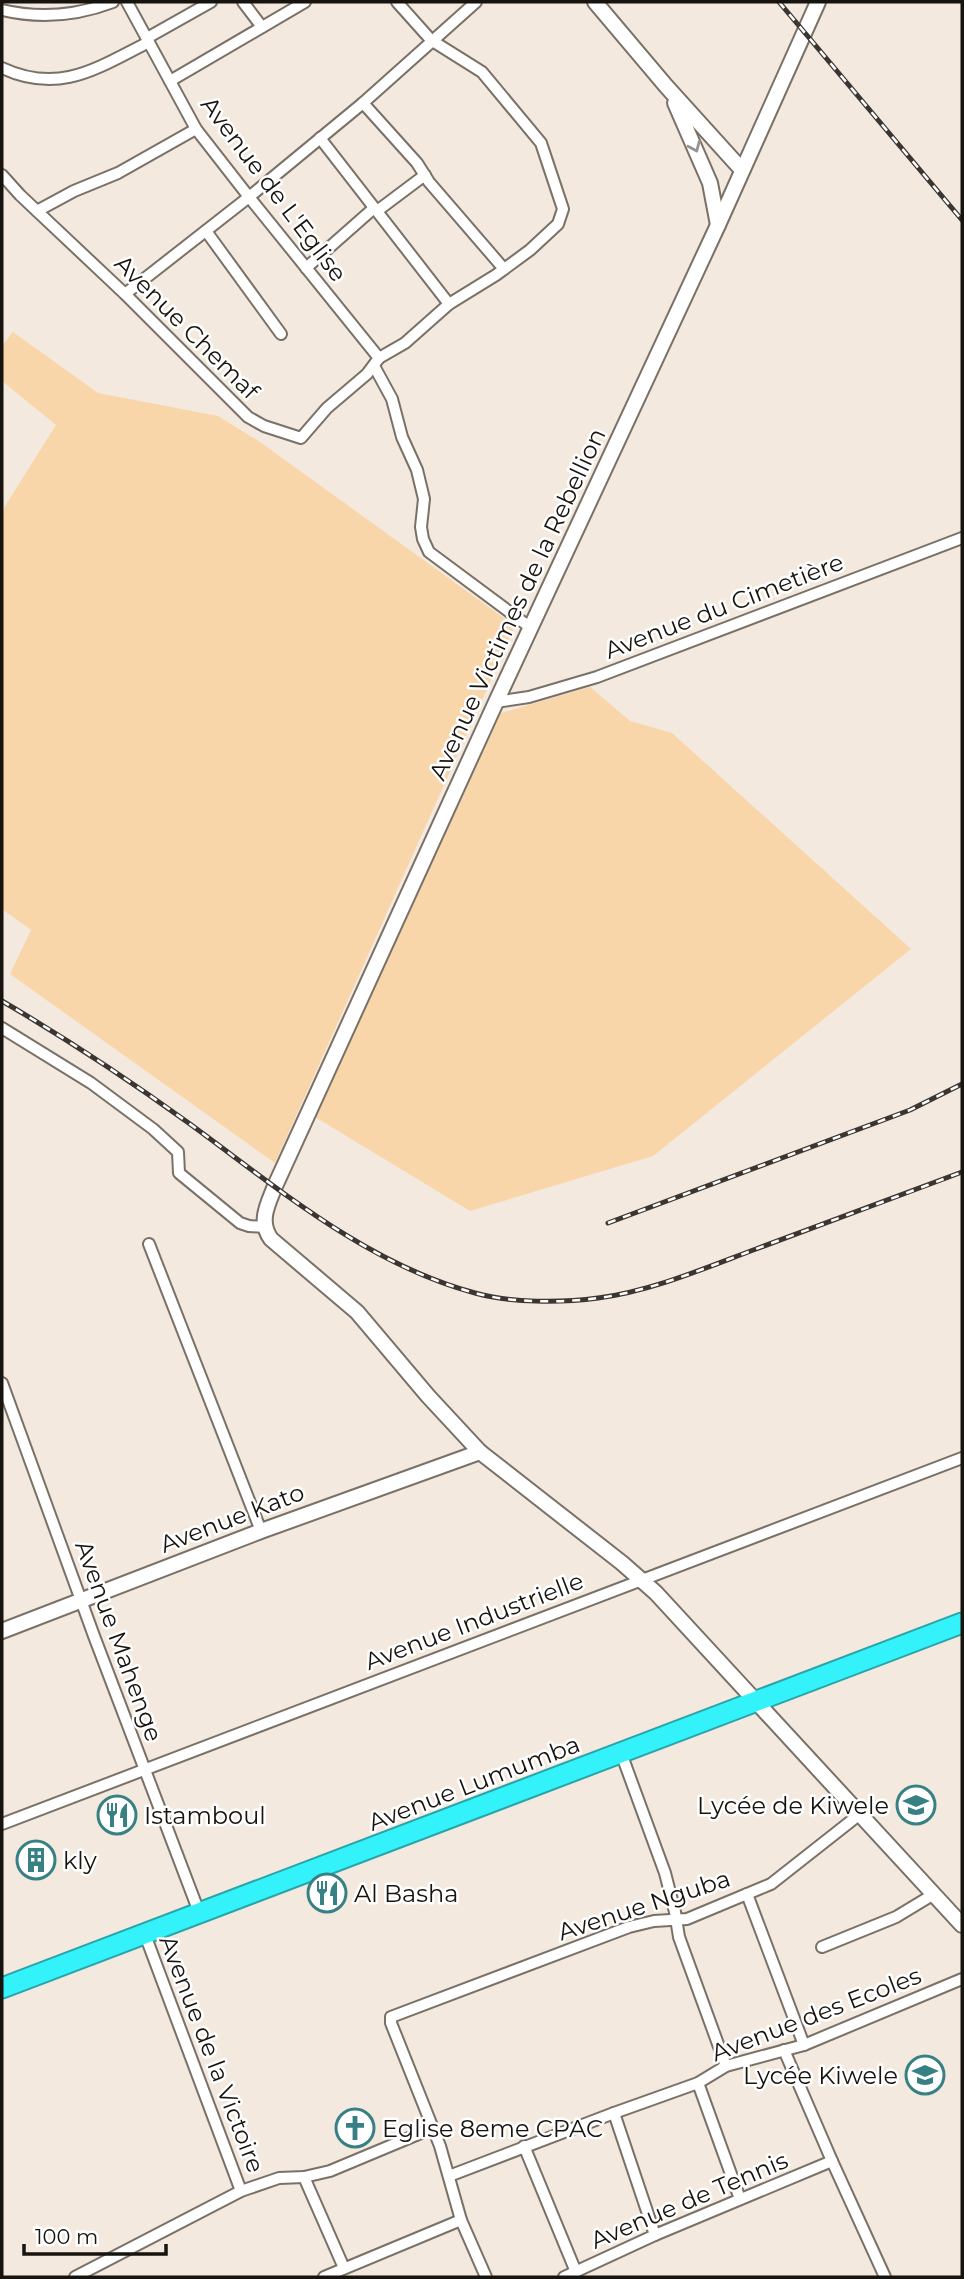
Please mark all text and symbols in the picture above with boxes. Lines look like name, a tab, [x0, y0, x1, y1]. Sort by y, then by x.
street label: Avenue de L'Eglise	[195, 91, 353, 287]
one-way arrow	[687, 141, 701, 153]
street label: Avenue Chemaf	[109, 249, 266, 406]
street label: Avenue Victimes de la Rebellion	[423, 424, 611, 784]
street label: Avenue du Cimetière	[600, 547, 848, 665]
street label: Avenue Kato	[156, 1477, 308, 1559]
street label: Avenue Mahenge	[69, 1537, 169, 1745]
street label: Avenue Industrielle	[361, 1566, 587, 1676]
street label: Avenue Lumumba	[364, 1729, 584, 1837]
school or university icon: Lycée de Kiwele	[895, 1784, 937, 1826]
place label: Lycée de Kiwele	[697, 1791, 889, 1820]
restaurant icon: Istamboul	[96, 1794, 138, 1836]
place label: Istamboul	[144, 1801, 266, 1830]
building icon: kly	[15, 1839, 57, 1881]
place label: kly	[63, 1846, 97, 1875]
street label: Avenue Nguba	[554, 1864, 734, 1946]
restaurant icon: Al Basha	[306, 1872, 348, 1914]
place label: Al Basha	[354, 1879, 458, 1908]
street label: Avenue de la Victoire	[153, 1931, 271, 2177]
street label: Avenue des Ecoles	[707, 1961, 925, 2067]
school or university icon: Lycée Kiwele	[904, 2054, 946, 2096]
place label: Lycée Kiwele	[743, 2061, 898, 2090]
church icon: Eglise 8eme CPAC	[334, 2107, 376, 2149]
place label: Eglise 8eme CPAC	[382, 2114, 603, 2143]
street label: Avenue de Tennis	[586, 2145, 792, 2255]
scale bar	[24, 2212, 166, 2256]
text: 100 m	[35, 2224, 98, 2249]

